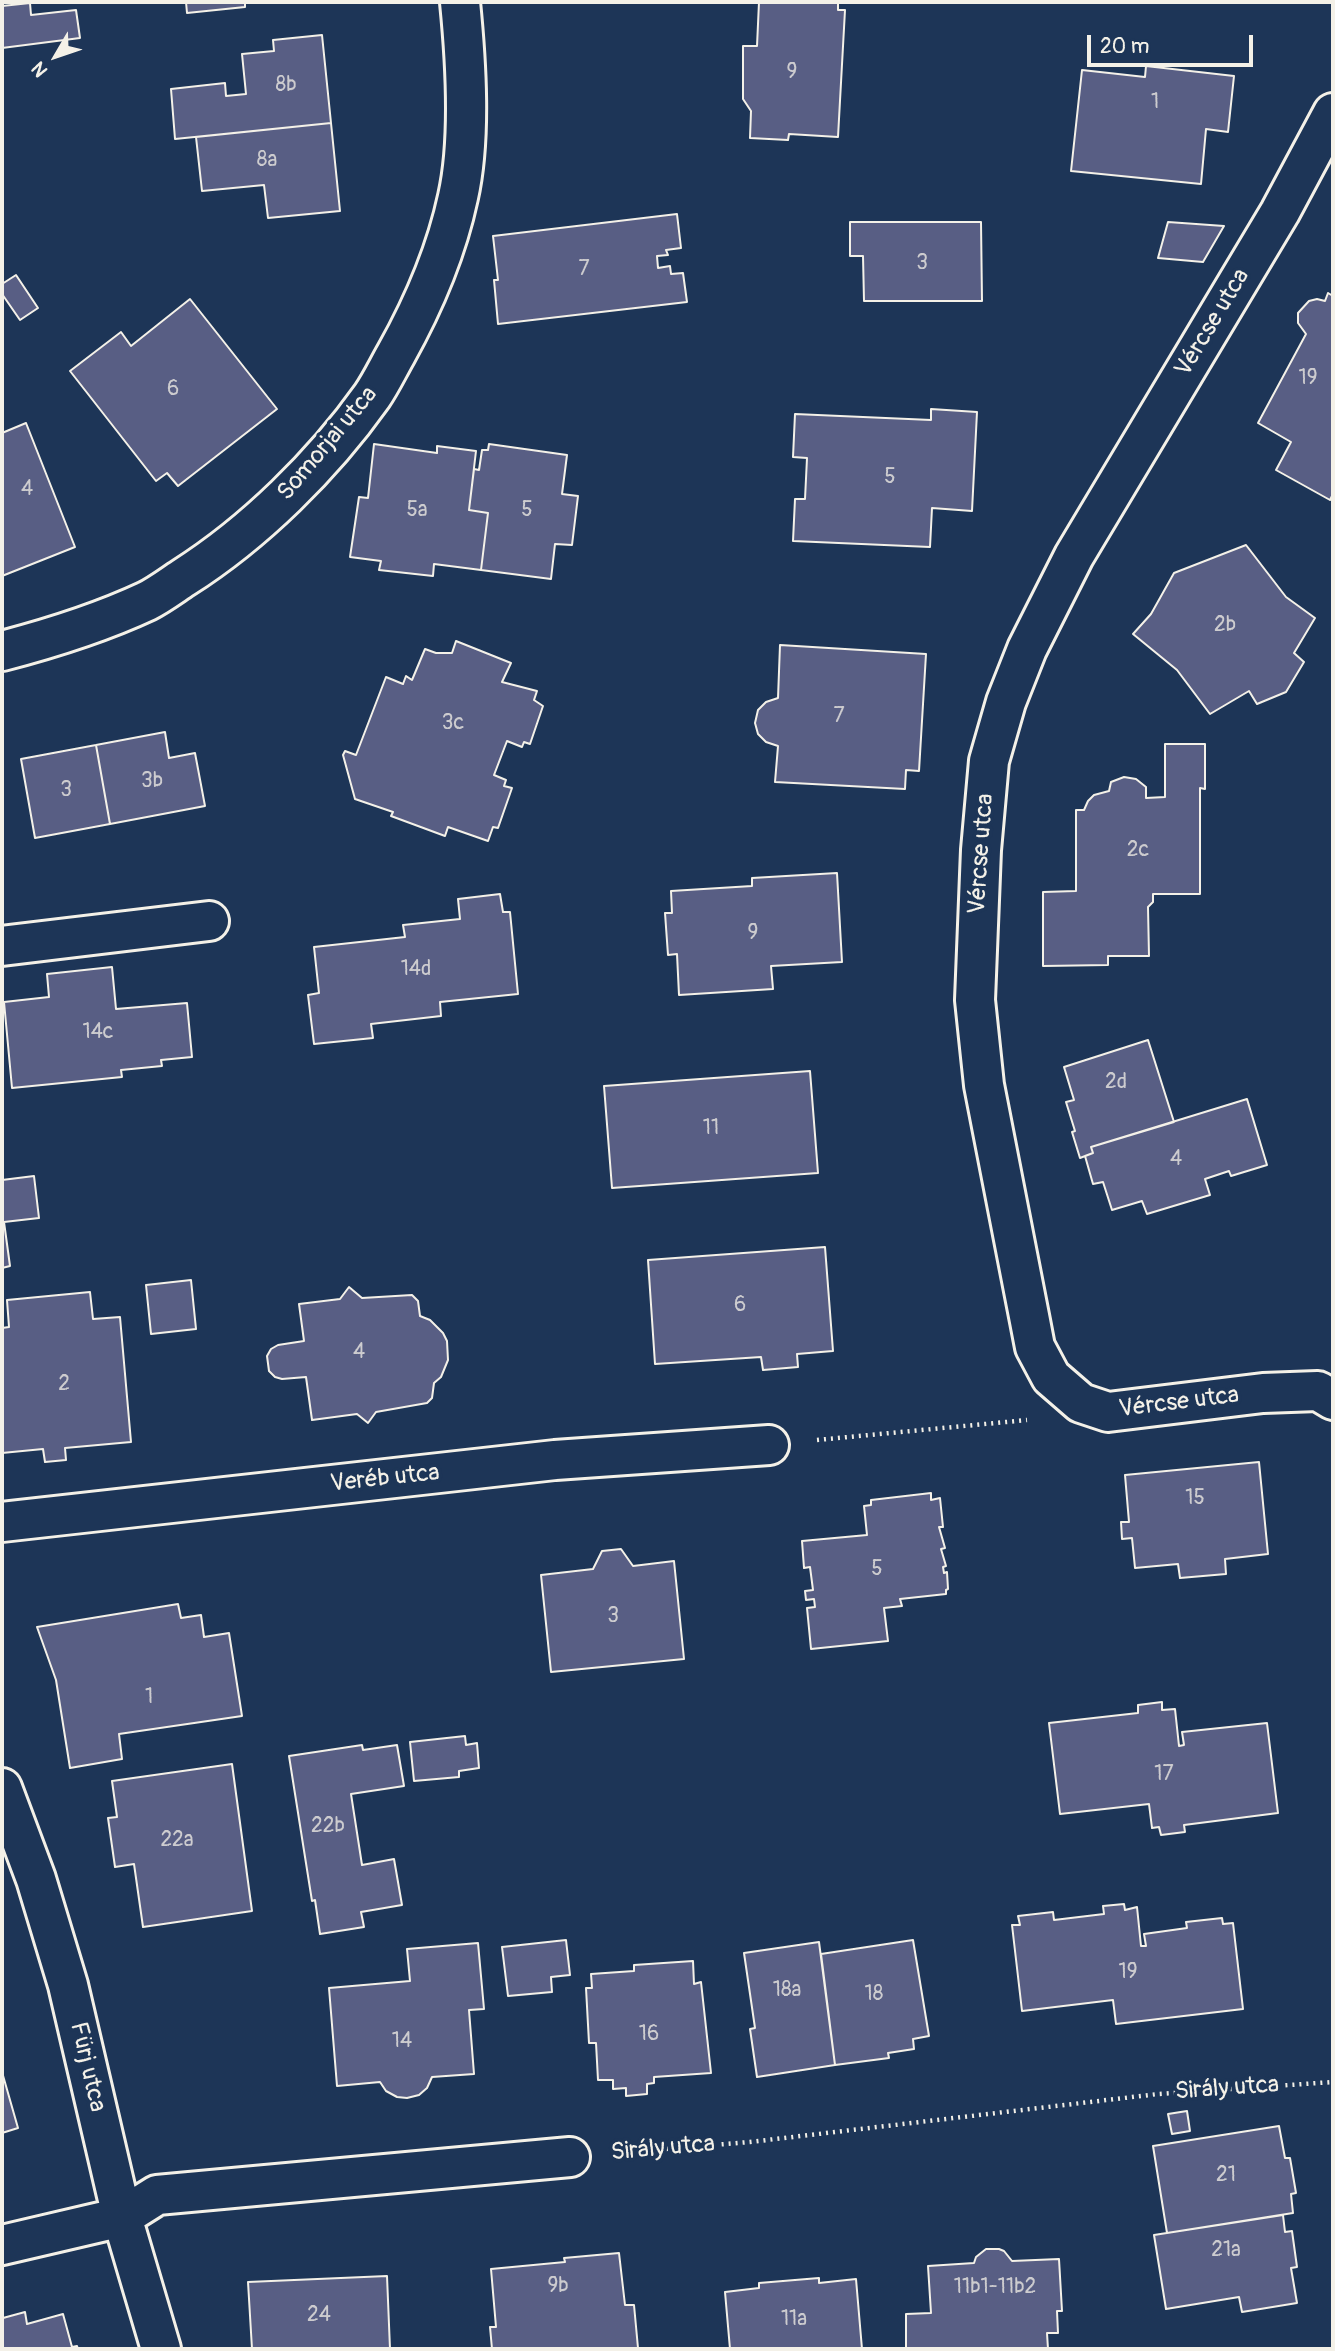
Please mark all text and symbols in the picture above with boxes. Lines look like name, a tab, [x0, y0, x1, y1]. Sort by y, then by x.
north arrow	[21, 21, 91, 91]
scale bar	[1090, 21, 1256, 65]
text: 20 m	[1100, 33, 1149, 60]
text: N	[26, 57, 53, 82]
house number: 9	[787, 60, 797, 86]
house number: 8b	[276, 73, 296, 99]
house number: 1	[1151, 90, 1159, 116]
house number: 8a	[257, 148, 277, 174]
house number: 3	[916, 251, 928, 277]
house number: 7	[578, 257, 590, 283]
street label: Vércse utca	[1170, 264, 1256, 382]
house number: 19	[1298, 366, 1318, 392]
house number: 6	[167, 377, 179, 403]
street label: Somorjai utca	[272, 381, 384, 507]
house number: 5	[884, 465, 896, 491]
house number: 4	[21, 477, 33, 503]
house number: 5a	[406, 498, 428, 524]
house number: 5	[521, 498, 533, 524]
house number: 2b	[1214, 613, 1236, 639]
house number: 7	[833, 704, 845, 730]
house number: 3c	[442, 711, 464, 737]
house number: 3b	[141, 769, 163, 795]
house number: 3	[60, 778, 72, 804]
street label: Vércse utca	[963, 793, 1001, 915]
house number: 2c	[1127, 838, 1149, 864]
house number: 9	[748, 921, 758, 947]
house number: 14d	[401, 957, 431, 983]
house number: 14c	[82, 1020, 114, 1046]
house number: 2d	[1105, 1070, 1127, 1096]
house number: 11	[703, 1116, 719, 1142]
house number: 4	[1170, 1147, 1182, 1173]
house number: 6	[734, 1293, 746, 1319]
house number: 4	[353, 1340, 365, 1366]
house number: 2	[58, 1372, 70, 1398]
street label: Vércse utca	[1117, 1381, 1241, 1425]
street label: Veréb utca	[329, 1459, 441, 1499]
house number: 15	[1185, 1486, 1205, 1512]
house number: 5	[871, 1557, 883, 1583]
house number: 3	[607, 1604, 619, 1630]
house number: 1	[145, 1685, 153, 1711]
house number: 17	[1154, 1762, 1174, 1788]
house number: 22b	[311, 1814, 345, 1840]
house number: 22a	[160, 1828, 194, 1854]
house number: 19	[1118, 1960, 1138, 1986]
house number: 18a	[773, 1978, 801, 2004]
house number: 18	[865, 1982, 883, 2008]
street label: Fürj utca	[63, 2019, 111, 2115]
house number: 16	[639, 2022, 659, 2048]
house number: 14	[392, 2029, 412, 2055]
street label: Sirály utca	[1174, 2071, 1280, 2107]
street label: Sirály utca	[610, 2130, 716, 2168]
house number: 21	[1216, 2163, 1236, 2189]
house number: 21a	[1211, 2238, 1241, 2264]
house number: 9b	[547, 2274, 569, 2300]
house number: 11b1-11b2	[954, 2275, 1036, 2301]
house number: 24	[307, 2303, 331, 2329]
house number: 11a	[781, 2307, 807, 2333]

